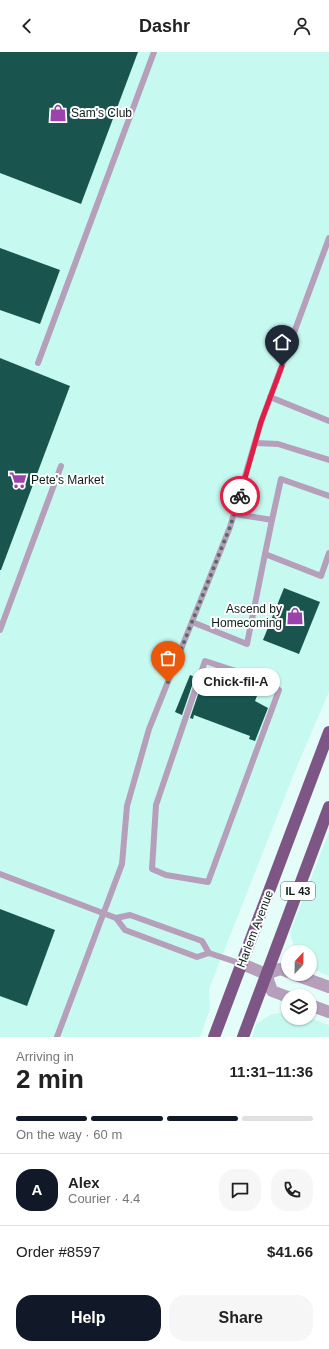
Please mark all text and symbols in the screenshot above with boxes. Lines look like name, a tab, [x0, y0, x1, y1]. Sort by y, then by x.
icon: back	[16, 15, 38, 37]
icon: person	[291, 15, 313, 37]
text: Dashr	[139, 16, 190, 36]
shop icon: Sam's Club	[48, 103, 68, 123]
place label: Sam's Club	[71, 106, 132, 120]
pin	[265, 325, 299, 366]
icon: home	[271, 331, 293, 353]
supermarket icon: Pete's Market	[8, 470, 28, 490]
place label: Pete's Market	[31, 473, 105, 487]
courier	[220, 476, 260, 516]
icon: bike	[229, 485, 251, 507]
place label: Ascend by Homecoming	[211, 602, 282, 630]
shop icon: Ascend by Homecoming	[285, 606, 305, 626]
pin	[151, 641, 185, 682]
icon: bag	[157, 647, 179, 669]
callout: Chick-fil-A	[192, 668, 280, 696]
text: Chick-fil-A	[204, 674, 269, 689]
road number: IL 43	[281, 882, 315, 900]
street label: Harlem Avenue	[234, 888, 276, 970]
north arrow	[281, 945, 317, 981]
map controls	[281, 945, 317, 1025]
button: layers	[281, 989, 317, 1025]
text: Arriving in	[16, 1049, 74, 1064]
text: 11:31–11:36	[230, 1063, 313, 1080]
text: 2 min	[16, 1064, 84, 1094]
text: On the way · 60 m	[16, 1127, 122, 1142]
button: chat	[219, 1169, 261, 1211]
button: phone	[271, 1169, 313, 1211]
text: Alex	[68, 1174, 100, 1191]
text: A	[32, 1181, 42, 1198]
text: Courier · 4.4	[68, 1191, 140, 1206]
text: Order #8597	[16, 1243, 100, 1260]
text: $41.66	[267, 1243, 313, 1260]
button: Help	[16, 1295, 161, 1341]
button: Share	[169, 1295, 313, 1341]

